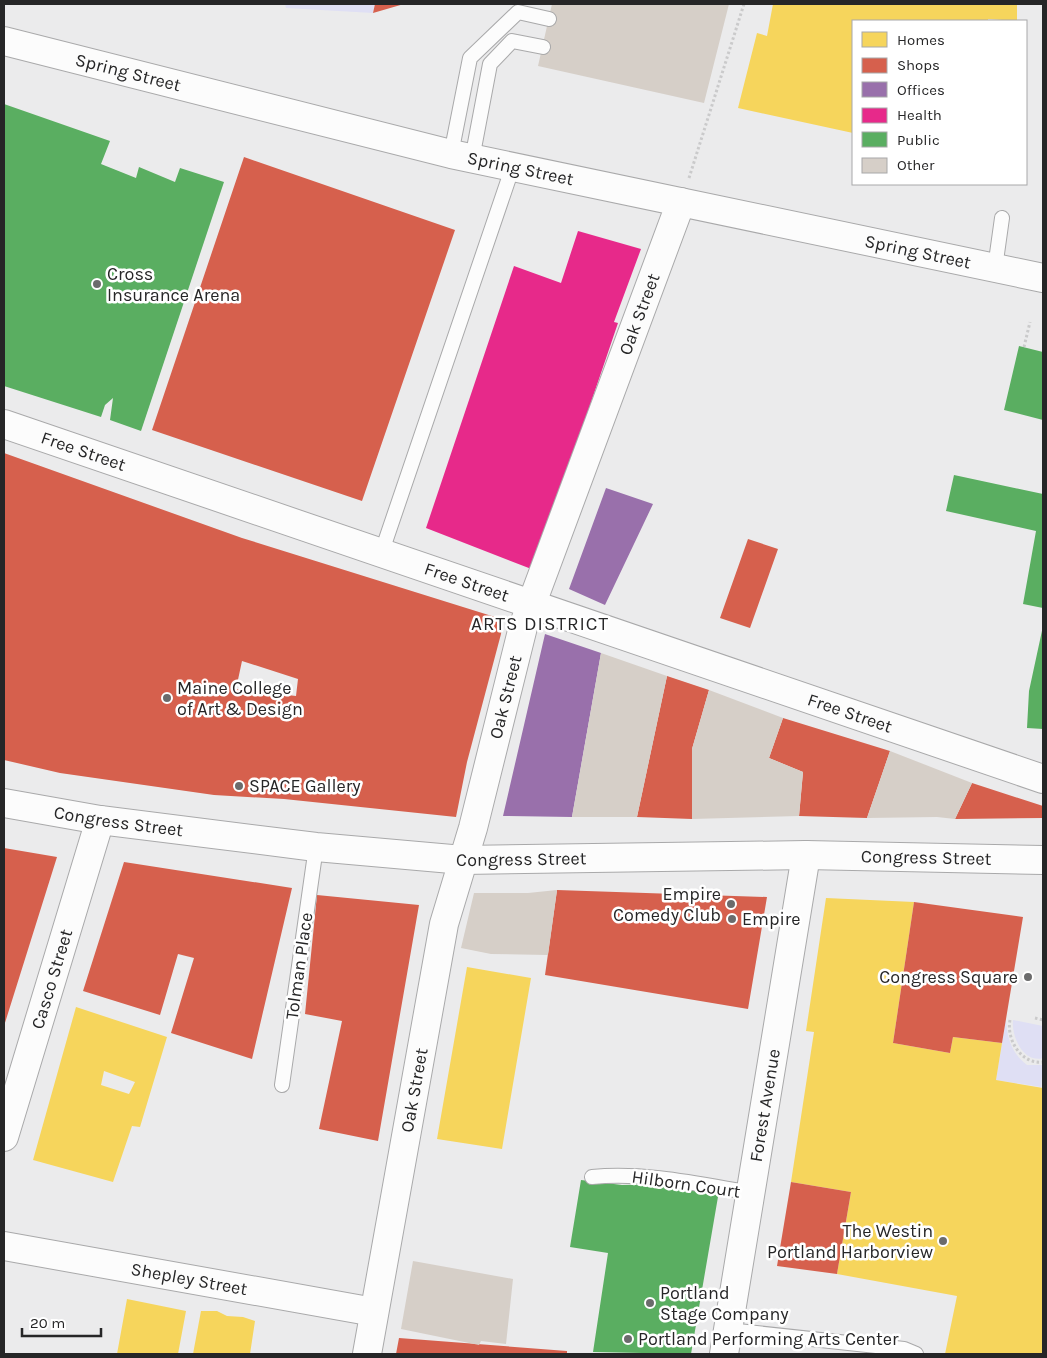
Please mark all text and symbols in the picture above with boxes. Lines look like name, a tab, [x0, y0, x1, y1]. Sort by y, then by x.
legend	[852, 20, 1027, 185]
text: Homes	[897, 31, 945, 49]
street label: Spring Street	[73, 48, 183, 96]
text: Shops	[897, 56, 940, 74]
text: Offices	[897, 81, 945, 99]
text: Health	[897, 106, 942, 124]
text: Public	[897, 131, 940, 149]
street label: Spring Street	[465, 147, 576, 190]
text: Other	[897, 156, 935, 174]
street label: Spring Street	[863, 230, 973, 274]
place label: Cross Insurance Arena	[107, 263, 240, 306]
street label: Oak Street	[614, 270, 665, 358]
marker: Cross Insurance Arena	[91, 278, 103, 290]
street label: Free Street	[38, 426, 129, 476]
street label: Free Street	[421, 557, 512, 607]
district label: ARTS DISTRICT	[471, 613, 609, 635]
street label: Oak Street	[485, 653, 527, 741]
place label: Maine College of Art & Design	[177, 677, 303, 720]
street label: Free Street	[805, 688, 895, 738]
marker: Maine College of Art & Design	[161, 692, 173, 704]
place label: SPACE Gallery	[249, 775, 361, 797]
marker: SPACE Gallery	[233, 780, 245, 792]
street label: Congress Street	[52, 801, 185, 841]
street label: Congress Street	[861, 845, 992, 870]
street label: Congress Street	[455, 847, 587, 871]
place label: Empire Comedy Club	[613, 883, 721, 926]
marker: Empire Comedy Club	[725, 898, 737, 910]
place label: Empire	[742, 908, 801, 930]
street label: Tolman Place	[281, 911, 317, 1021]
marker: Empire	[726, 913, 738, 925]
street label: Casco Street	[26, 926, 77, 1032]
place label: Congress Square	[879, 966, 1018, 988]
marker: Congress Square	[1022, 971, 1034, 983]
street label: Oak Street	[396, 1046, 433, 1134]
street label: Forest Avenue	[745, 1047, 785, 1164]
street label: Hilborn Court	[630, 1165, 742, 1203]
place label: The Westin Portland Harborview	[767, 1220, 933, 1263]
marker: The Westin Portland Harborview	[937, 1235, 949, 1247]
street label: Shepley Street	[129, 1258, 249, 1300]
place label: Portland Stage Company	[660, 1282, 789, 1325]
marker: Portland Stage Company	[644, 1297, 656, 1309]
scale bar	[22, 1306, 101, 1338]
text: 20 m	[30, 1314, 65, 1332]
place label: Portland Performing Arts Center	[638, 1328, 899, 1350]
marker: Portland Performing Arts Center	[622, 1333, 634, 1345]

